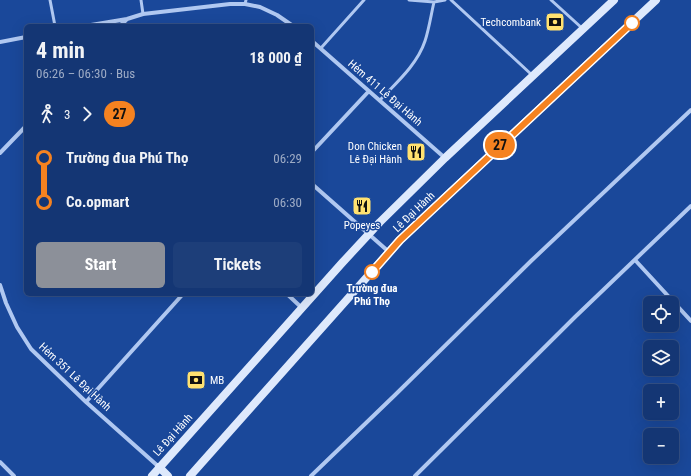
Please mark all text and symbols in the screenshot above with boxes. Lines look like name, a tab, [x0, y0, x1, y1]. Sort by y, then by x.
bank icon: Techcombank	[544, 11, 566, 33]
unlabelled marker	[624, 15, 640, 31]
place label: Techcombank	[480, 16, 541, 29]
text: 4 min	[36, 38, 85, 63]
text: 18 000 ₫	[250, 49, 302, 67]
street label: Hẻm 411 Lê Đại Hành	[345, 57, 425, 129]
text: 06:26 – 06:30 · Bus	[36, 66, 135, 81]
icon: walk	[36, 103, 58, 125]
icon: forward	[76, 103, 98, 125]
text: 27	[112, 106, 127, 122]
text: 3	[64, 107, 70, 122]
line badge: 27	[482, 132, 518, 158]
text: 27	[493, 137, 507, 153]
place label: Don Chicken Lê Đại Hành	[348, 140, 402, 166]
restaurant icon: Don Chicken Lê Đại Hành	[405, 141, 427, 163]
text: Trường đua Phú Thọ	[66, 149, 188, 167]
text: 06:29	[273, 151, 302, 166]
street label: Lê Đại Hành	[391, 189, 437, 235]
text: Co.opmart	[66, 193, 129, 211]
text: 06:30	[273, 195, 302, 210]
restaurant icon: Popeyes	[351, 195, 373, 217]
place label: Popeyes	[344, 219, 380, 232]
button: Start	[36, 242, 165, 288]
button: Tickets	[173, 242, 302, 288]
marker: Trường đua Phú Thọ	[364, 264, 380, 280]
place label: Trường đua Phú Thọ	[346, 282, 398, 308]
map controls	[643, 296, 679, 464]
button: locate	[643, 296, 679, 332]
street label: Hẻm 351 Lê Đại Hành	[36, 340, 114, 414]
button: layers	[643, 340, 679, 376]
bank icon: MB	[185, 369, 207, 391]
place label: MB	[210, 374, 224, 387]
button: +	[643, 384, 679, 420]
street label: Lê Đại Hành	[151, 411, 195, 459]
button: −	[643, 428, 679, 464]

